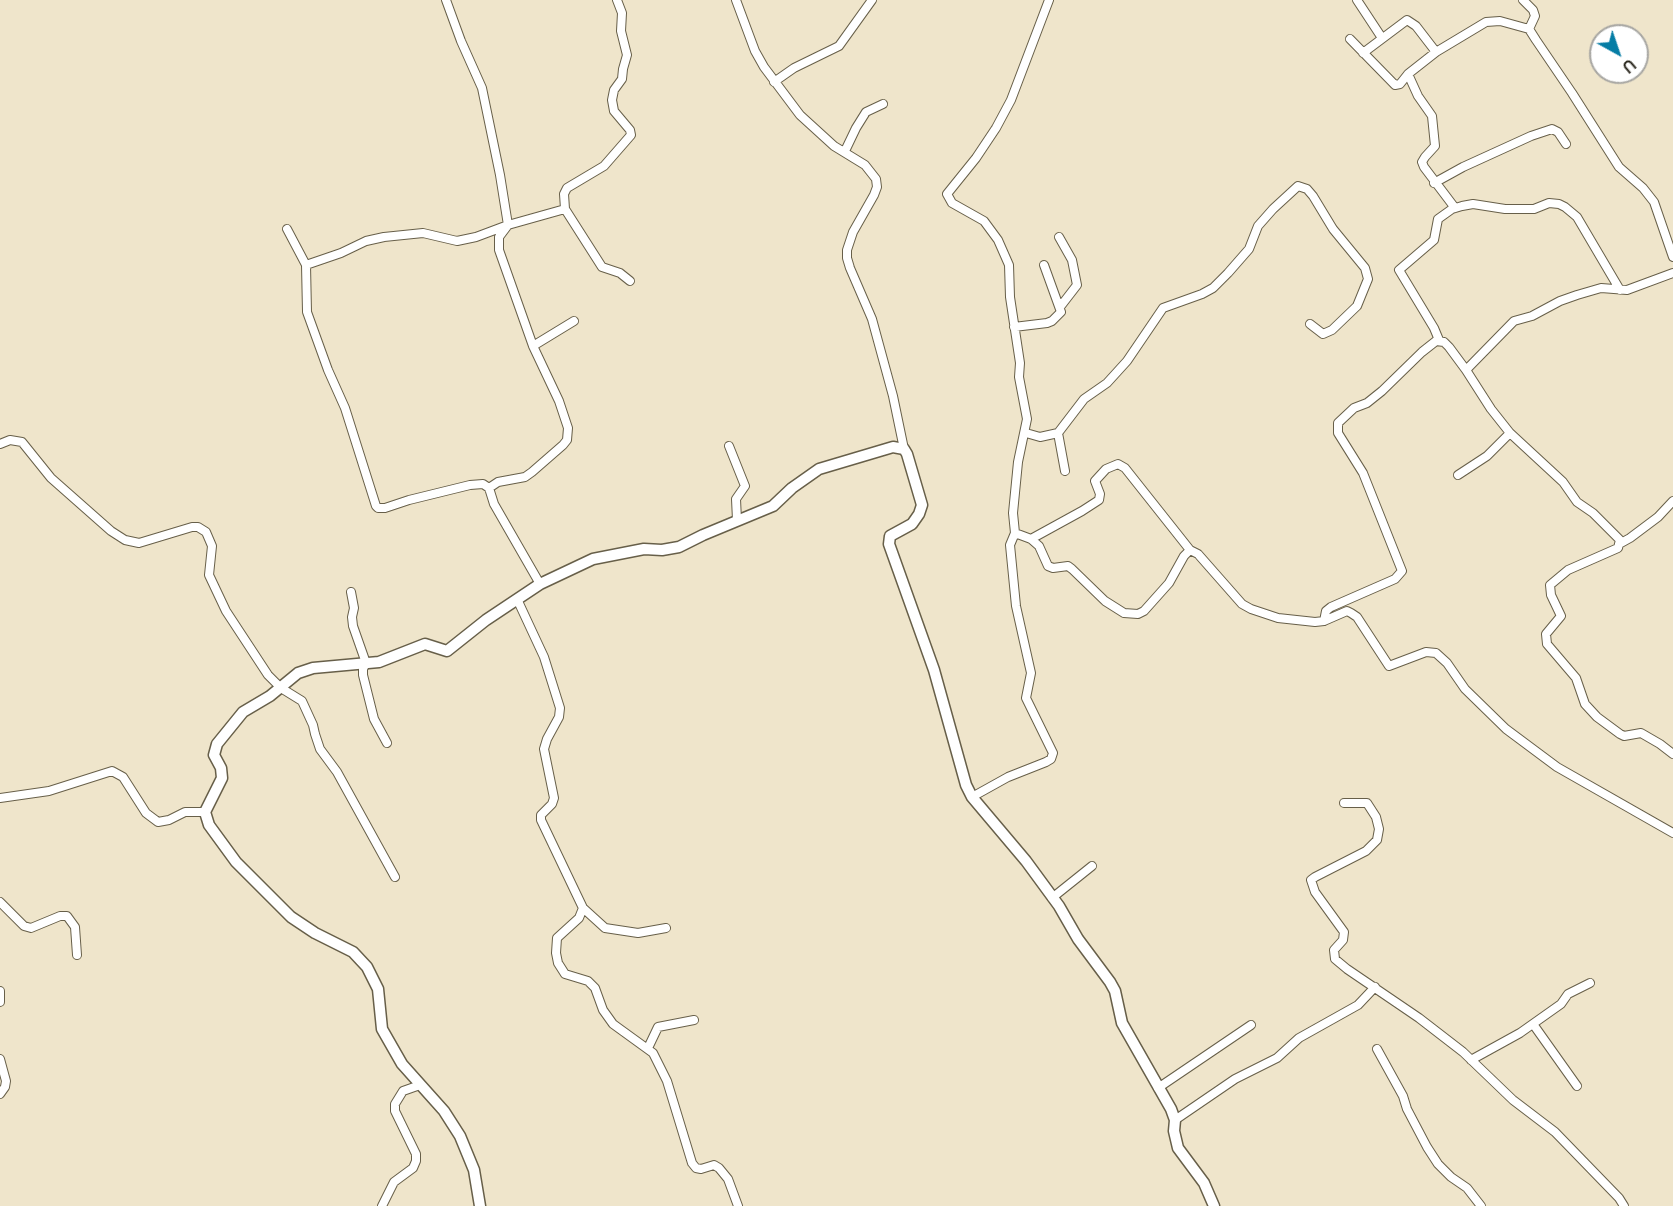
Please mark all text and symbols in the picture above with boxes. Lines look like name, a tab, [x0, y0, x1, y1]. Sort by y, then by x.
north arrow	[1589, 24, 1649, 84]
text: U	[1618, 54, 1641, 78]

